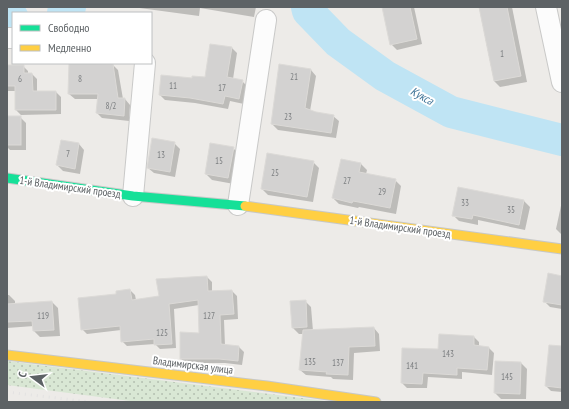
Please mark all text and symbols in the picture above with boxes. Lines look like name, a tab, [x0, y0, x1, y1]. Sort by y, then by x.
legend	[12, 12, 152, 64]
text: Свободно	[48, 20, 90, 35]
text: Медленно	[48, 40, 91, 55]
house number: 1	[500, 48, 504, 59]
house number: 21	[290, 71, 298, 82]
house number: 6	[18, 73, 22, 84]
house number: 8	[78, 73, 82, 84]
house number: 11	[169, 80, 177, 91]
house number: 17	[218, 82, 226, 93]
water label: Кукса	[408, 83, 437, 109]
house number: 8/2	[106, 100, 116, 111]
house number: 23	[284, 111, 292, 122]
house number: 7	[66, 148, 70, 159]
house number: 13	[157, 149, 165, 160]
house number: 15	[215, 155, 223, 166]
house number: 25	[271, 167, 279, 178]
street label: 1-й Владимирский проезд	[18, 173, 122, 201]
house number: 27	[343, 175, 351, 186]
house number: 29	[378, 186, 386, 197]
house number: 33	[461, 197, 469, 208]
house number: 35	[507, 204, 515, 215]
street label: 1-й Владимирский проезд	[348, 213, 452, 241]
house number: 119	[37, 310, 49, 321]
house number: 127	[203, 310, 215, 321]
house number: 125	[156, 327, 168, 338]
house number: 143	[442, 348, 454, 359]
street label: Владимирская улица	[152, 353, 234, 377]
house number: 135	[304, 356, 316, 367]
north arrow	[12, 357, 52, 397]
house number: 137	[332, 357, 344, 368]
house number: 141	[406, 360, 418, 371]
text: С	[15, 370, 30, 379]
house number: 145	[501, 371, 513, 382]

